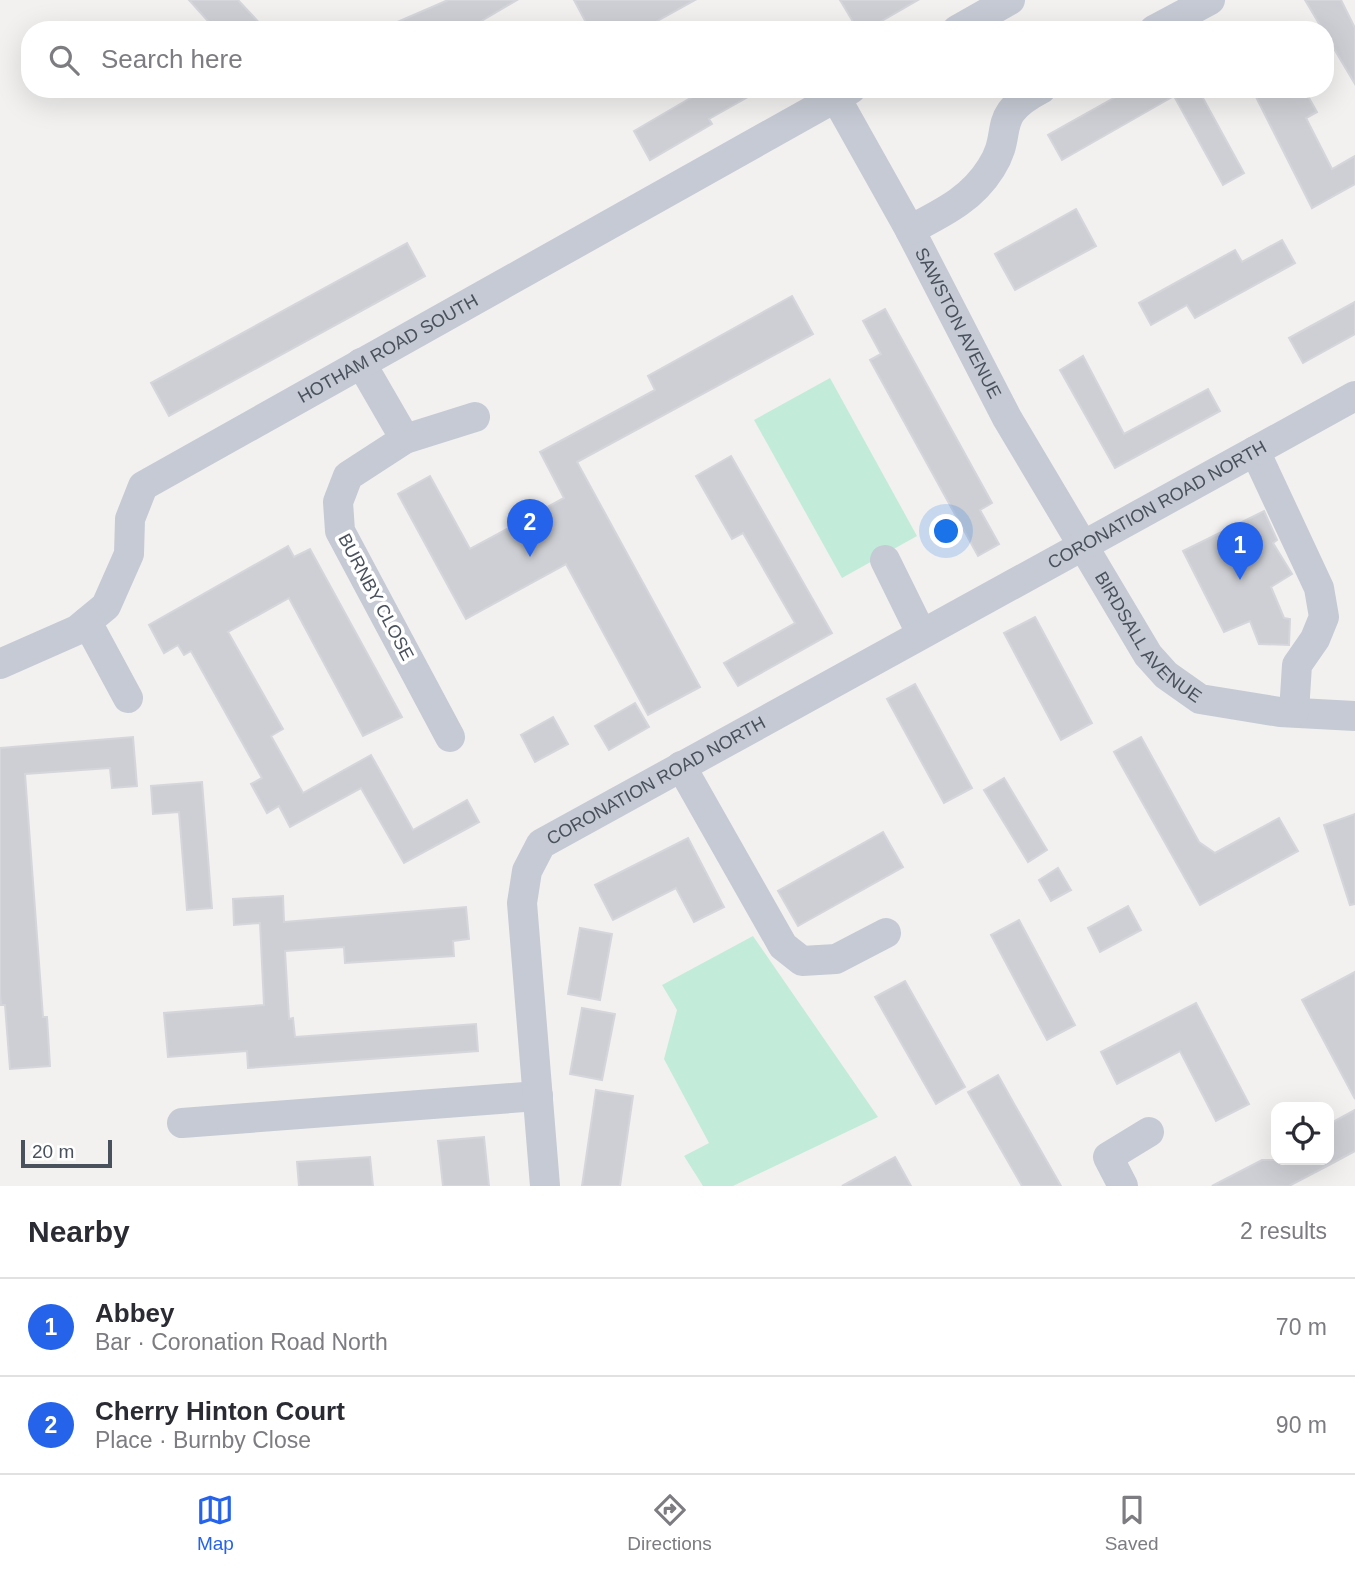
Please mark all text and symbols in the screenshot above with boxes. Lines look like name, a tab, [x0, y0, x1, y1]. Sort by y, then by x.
search box	[21, 21, 1334, 98]
icon: search	[45, 41, 83, 79]
text: Search here	[101, 44, 243, 74]
street label: SAWSTON AVENUE	[911, 244, 1005, 402]
street label: HOTHAM ROAD SOUTH	[294, 290, 481, 407]
street label: CORONATION ROAD NORTH	[1044, 437, 1270, 573]
pin: 2	[507, 499, 553, 557]
your location	[929, 514, 963, 548]
pin: 1	[1217, 522, 1263, 580]
street label: BURNBY CLOSE	[334, 530, 418, 664]
street label: BIRDSALL AVENUE	[1091, 568, 1205, 707]
street label: CORONATION ROAD NORTH	[543, 713, 769, 849]
map controls	[1271, 1102, 1334, 1165]
button: locate	[1271, 1102, 1334, 1165]
scale bar	[21, 1137, 112, 1169]
text: 20 m	[32, 1141, 74, 1162]
text: Nearby	[28, 1215, 130, 1248]
text: 2 results	[1240, 1218, 1327, 1244]
text: Abbey	[95, 1298, 174, 1328]
text: 1	[45, 1314, 57, 1340]
text: 70 m	[1276, 1314, 1327, 1340]
text: Bar · Coronation Road North	[95, 1329, 388, 1355]
text: Cherry Hinton Court	[95, 1396, 345, 1426]
text: 2	[45, 1412, 57, 1438]
text: 90 m	[1276, 1412, 1327, 1438]
text: Place · Burnby Close	[95, 1427, 311, 1453]
tab: Map	[196, 1491, 234, 1555]
tab: Directions	[627, 1491, 712, 1555]
tab: Saved	[1105, 1491, 1159, 1555]

